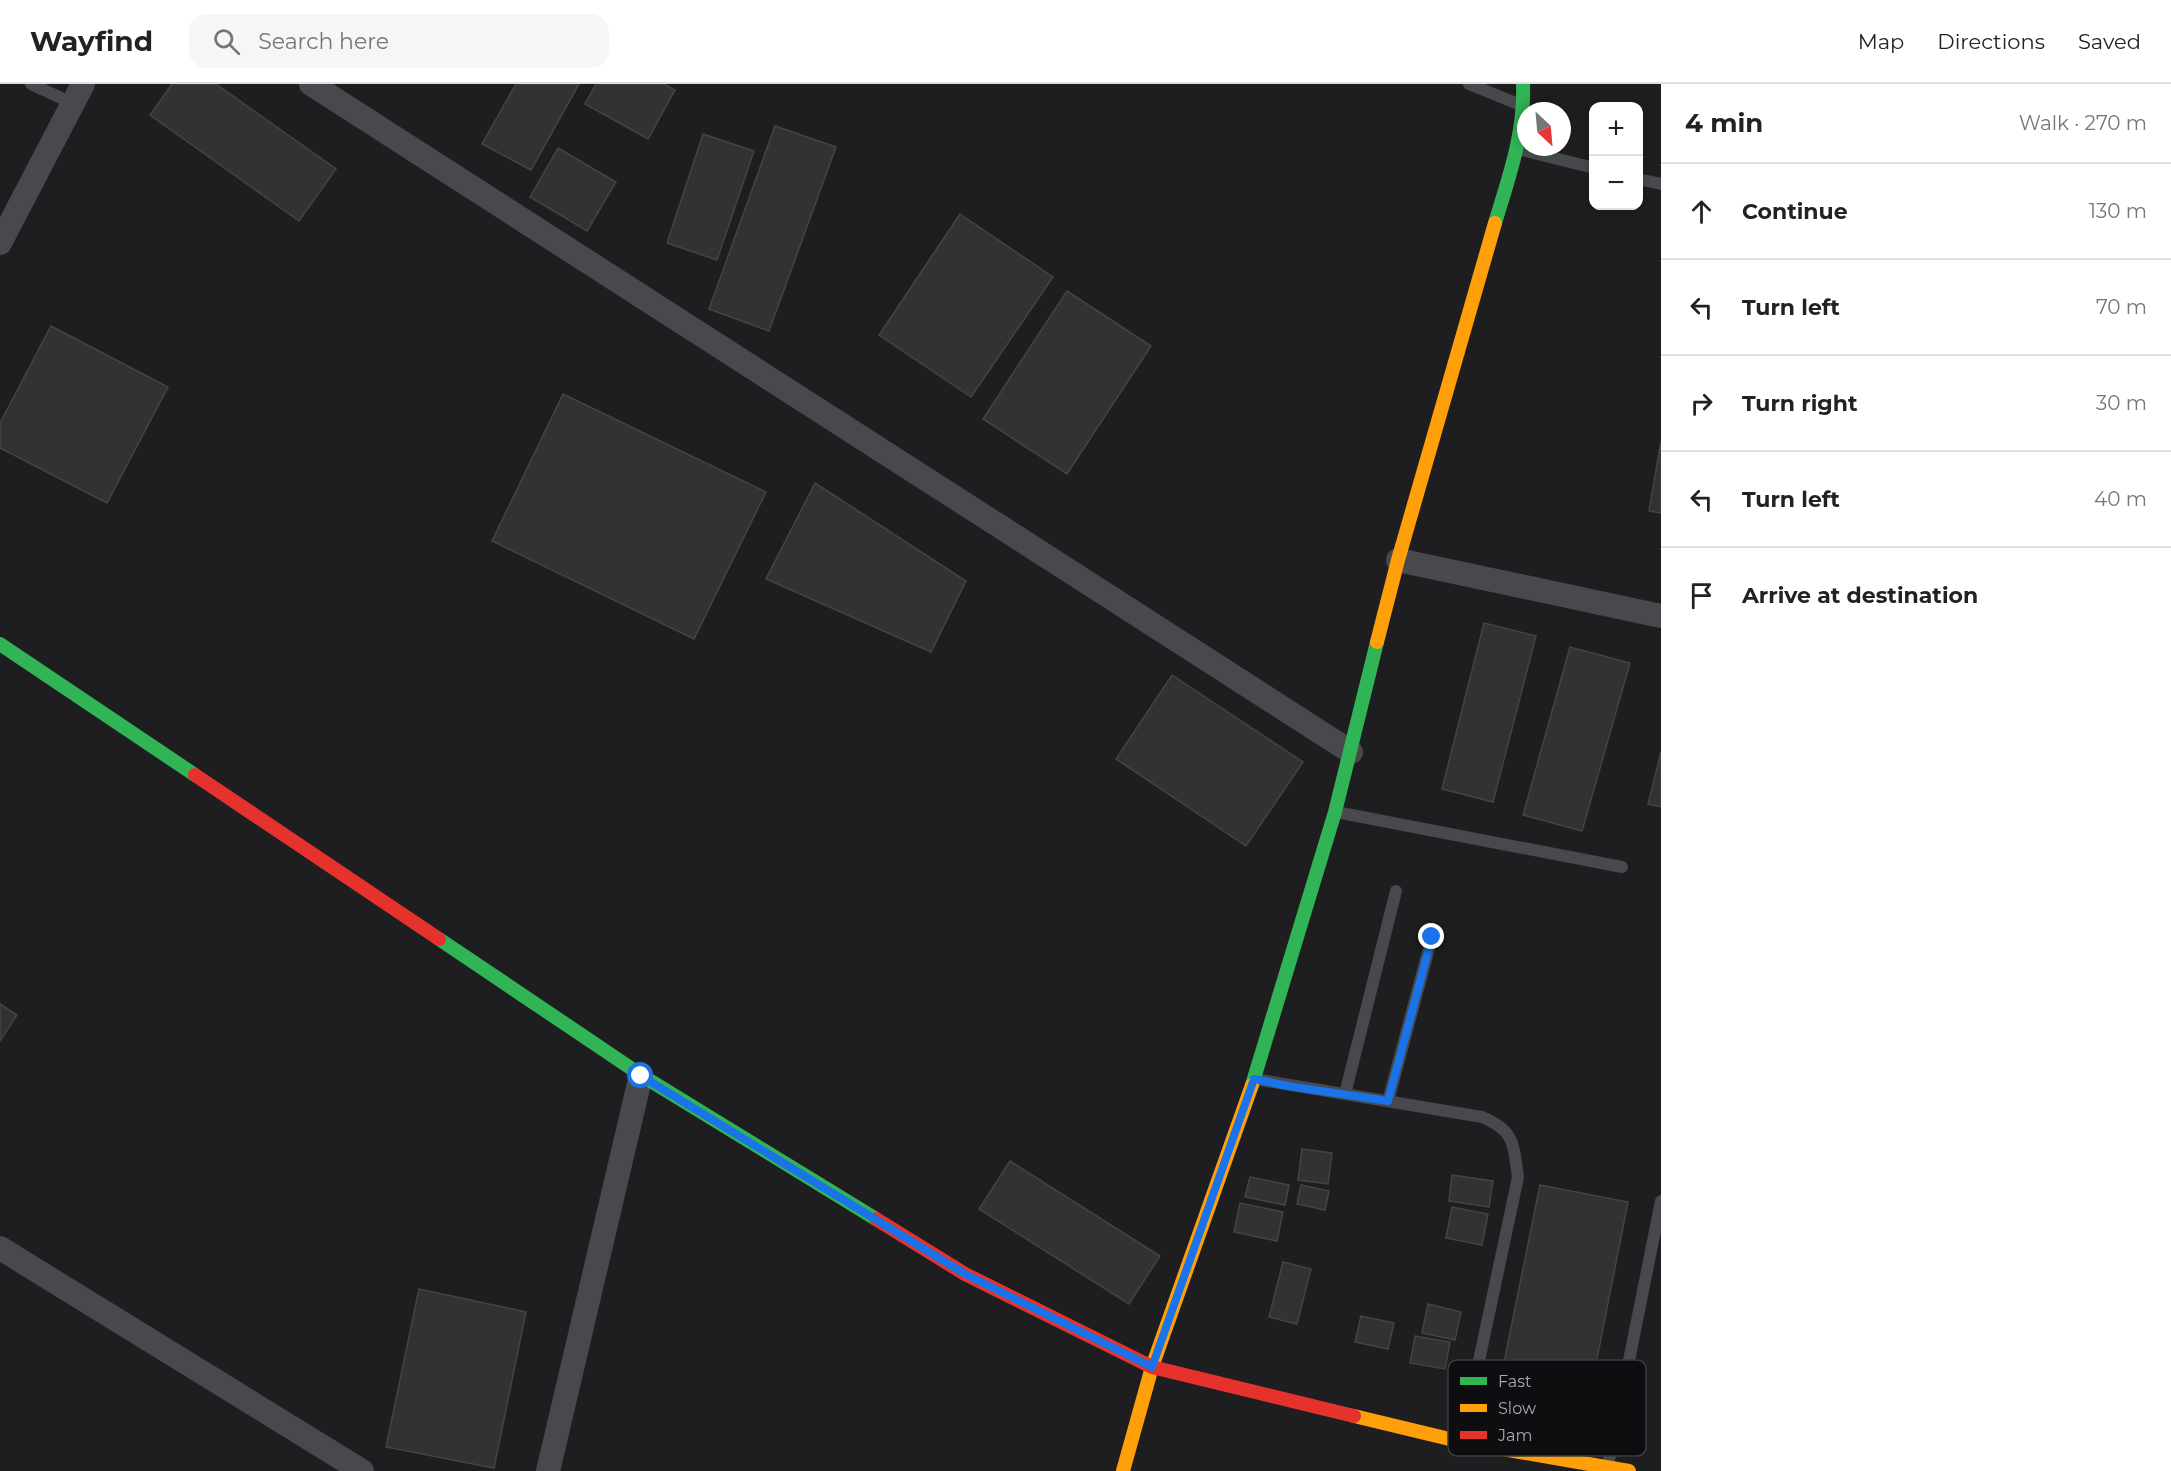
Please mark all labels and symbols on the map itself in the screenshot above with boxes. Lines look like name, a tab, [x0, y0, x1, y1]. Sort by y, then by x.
north arrow	[1517, 102, 1571, 156]
route end	[1418, 923, 1444, 949]
route start	[627, 1062, 653, 1088]
legend	[1448, 1360, 1646, 1456]
text: Fast	[1498, 1372, 1532, 1391]
text: Slow	[1498, 1399, 1536, 1418]
text: Jam	[1497, 1426, 1532, 1445]

